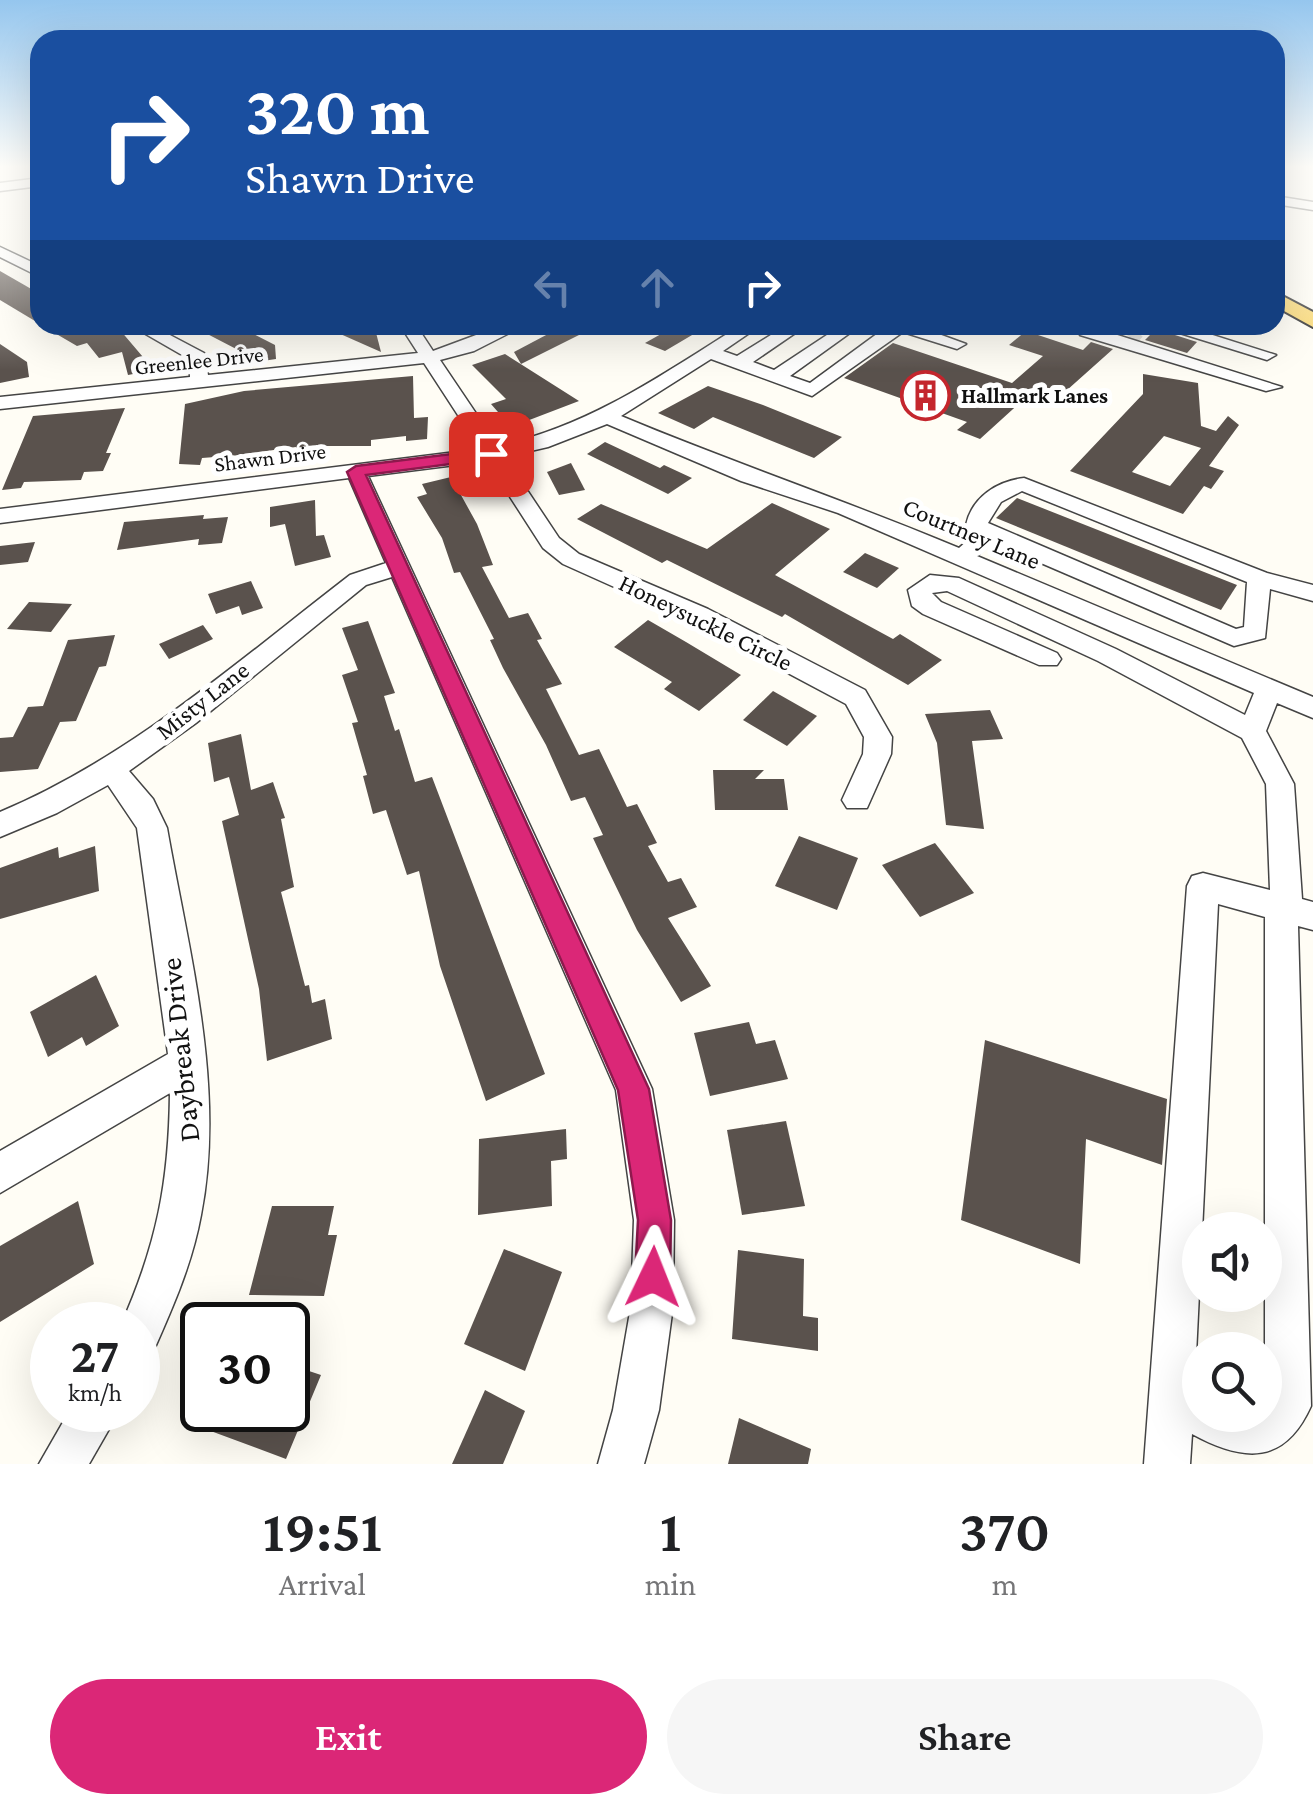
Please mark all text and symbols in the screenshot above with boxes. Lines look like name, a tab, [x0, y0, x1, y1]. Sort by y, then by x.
icon: right	[80, 70, 210, 200]
text: 320 m	[245, 71, 429, 149]
text: Shawn Drive	[245, 153, 474, 203]
icon: left	[525, 260, 580, 315]
icon: ahead	[630, 260, 685, 315]
icon: right	[735, 260, 790, 315]
street label: Greenlee Drive	[133, 341, 265, 380]
building icon: Hallmark Lanes	[900, 369, 952, 421]
place label: Hallmark Lanes	[961, 383, 1108, 408]
pin	[449, 412, 534, 497]
icon: arrive	[464, 427, 519, 482]
street label: Shawn Drive	[213, 438, 327, 477]
street label: Courtney Lane	[899, 492, 1045, 575]
street label: Honeysuckle Circle	[614, 569, 797, 677]
street label: Misty Lane	[151, 656, 255, 746]
street label: Daybreak Drive	[153, 956, 207, 1144]
map controls	[1182, 1212, 1282, 1432]
button: sound	[1182, 1212, 1282, 1312]
position arrow	[601, 1225, 705, 1329]
speed limit sign: 30	[180, 1302, 310, 1432]
text: 27	[71, 1327, 119, 1383]
button: search	[1182, 1332, 1282, 1432]
text: km/h	[68, 1379, 122, 1406]
text: 19:51	[263, 1497, 382, 1564]
text: 1	[660, 1497, 681, 1564]
text: 370	[959, 1497, 1050, 1564]
text: Arrival	[279, 1566, 366, 1602]
text: min	[645, 1566, 696, 1602]
text: m	[992, 1566, 1017, 1602]
button: Exit	[50, 1679, 647, 1794]
button: Share	[667, 1679, 1263, 1794]

